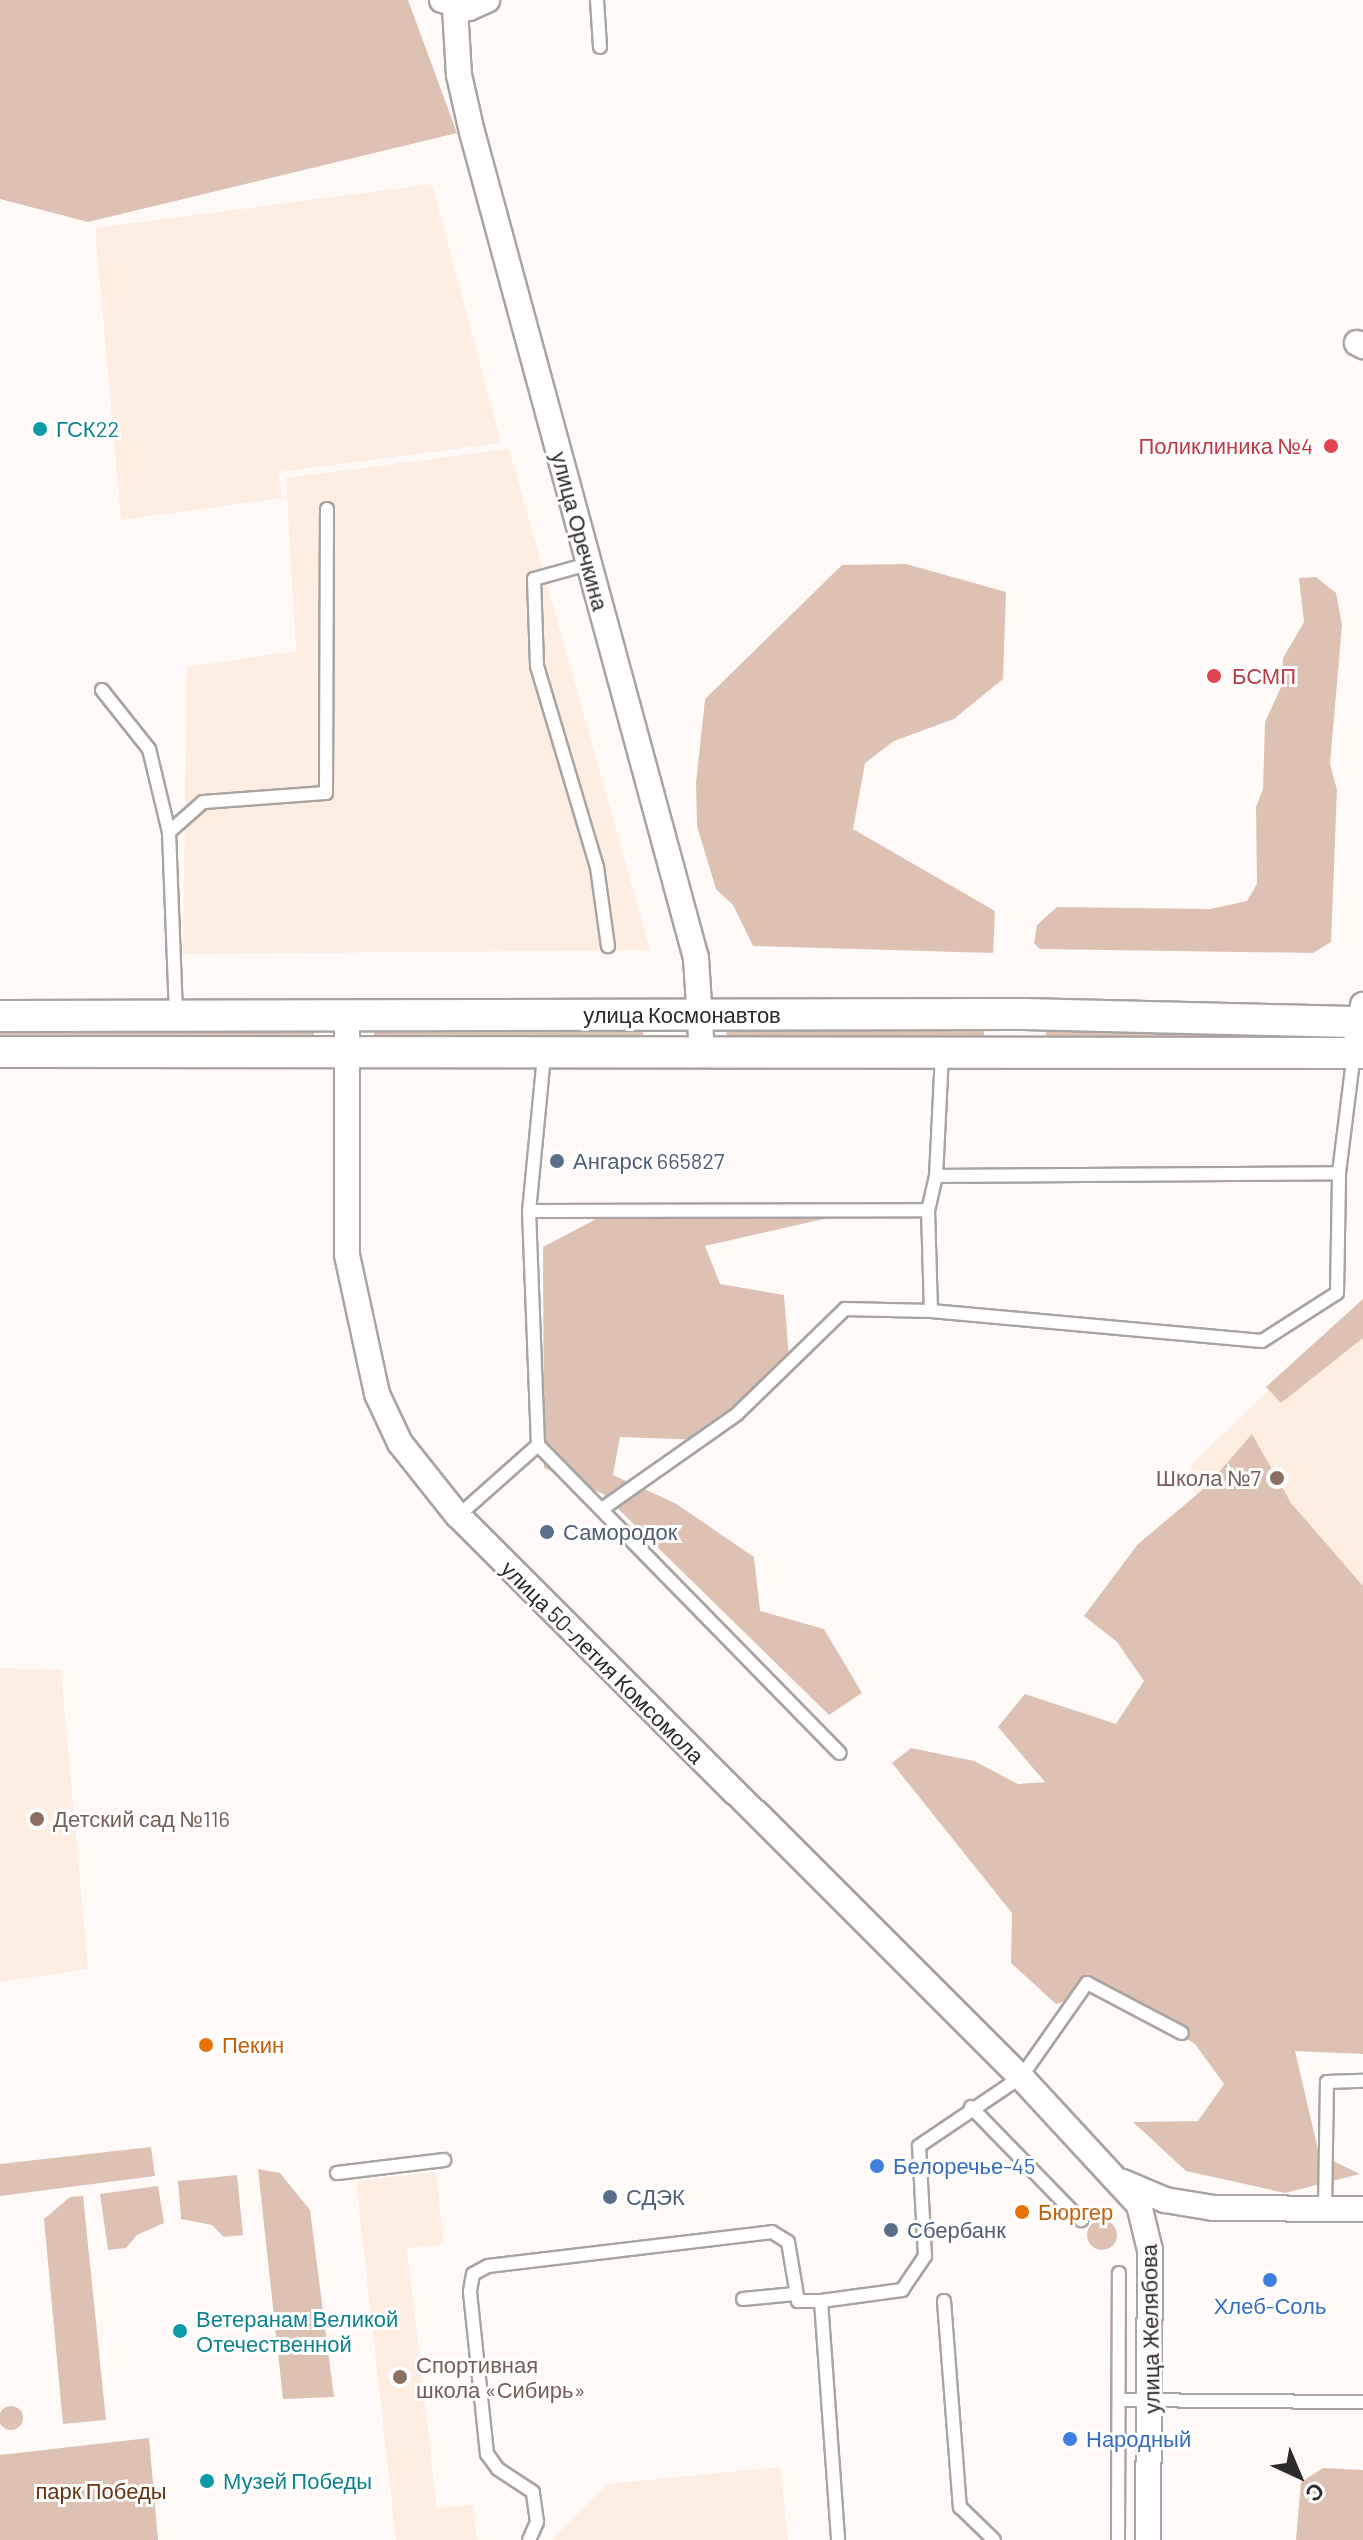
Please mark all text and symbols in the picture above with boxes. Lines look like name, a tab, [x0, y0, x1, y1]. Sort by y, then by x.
place label: ГСК22	[56, 416, 119, 442]
marker: ГСК22	[31, 420, 49, 438]
place label: Поликлиника №4	[1138, 433, 1313, 459]
marker: Поликлиника №4	[1320, 435, 1342, 457]
street label: улица Оречкина	[546, 449, 614, 613]
place label: БСМП	[1232, 663, 1296, 689]
marker: БСМП	[1203, 665, 1225, 687]
street label: улица Космонавтов	[583, 1002, 781, 1028]
place label: Ангарск 665827	[573, 1148, 724, 1174]
marker: Ангарск 665827	[548, 1152, 566, 1170]
place label: Школа №7	[1156, 1465, 1261, 1491]
marker: Школа №7	[1268, 1469, 1286, 1487]
place label: Самородок	[563, 1519, 677, 1545]
marker: Самородок	[538, 1523, 556, 1541]
street label: улица 50-летия Комсомола	[496, 1555, 710, 1769]
place label: Детский сад №116	[53, 1806, 230, 1832]
marker: Детский сад №116	[28, 1810, 46, 1828]
place label: Пекин	[222, 2032, 284, 2058]
marker: Пекин	[197, 2036, 215, 2054]
place label: Белоречье-45	[893, 2153, 1035, 2179]
marker: Белоречье-45	[868, 2157, 886, 2175]
place label: СДЭК	[626, 2184, 685, 2210]
marker: СДЭК	[601, 2188, 619, 2206]
place label: Бюргер	[1038, 2199, 1113, 2225]
marker: Бюргер	[1013, 2203, 1031, 2221]
place label: Сбербанк	[907, 2217, 1006, 2243]
marker: Сбербанк	[882, 2221, 900, 2239]
street label: улица Желябова	[1135, 2244, 1165, 2414]
marker: Хлеб-Соль	[1261, 2271, 1279, 2289]
place label: Хлеб-Соль	[1214, 2293, 1326, 2319]
place label: Ветеранам Великой Отечественной	[196, 2305, 398, 2356]
marker: Ветеранам Великой Отечественной	[171, 2322, 189, 2340]
place label: Спортивная школа «Сибирь»	[416, 2351, 585, 2402]
marker: Спортивная школа «Сибирь»	[391, 2368, 409, 2386]
place label: Народный	[1086, 2426, 1191, 2452]
marker: Народный	[1061, 2430, 1079, 2448]
north arrow	[1259, 2436, 1339, 2516]
place label: Музей Победы	[223, 2468, 372, 2494]
marker: Музей Победы	[198, 2472, 216, 2490]
park label: парк Победы	[35, 2478, 167, 2504]
text: С	[1301, 2478, 1330, 2508]

